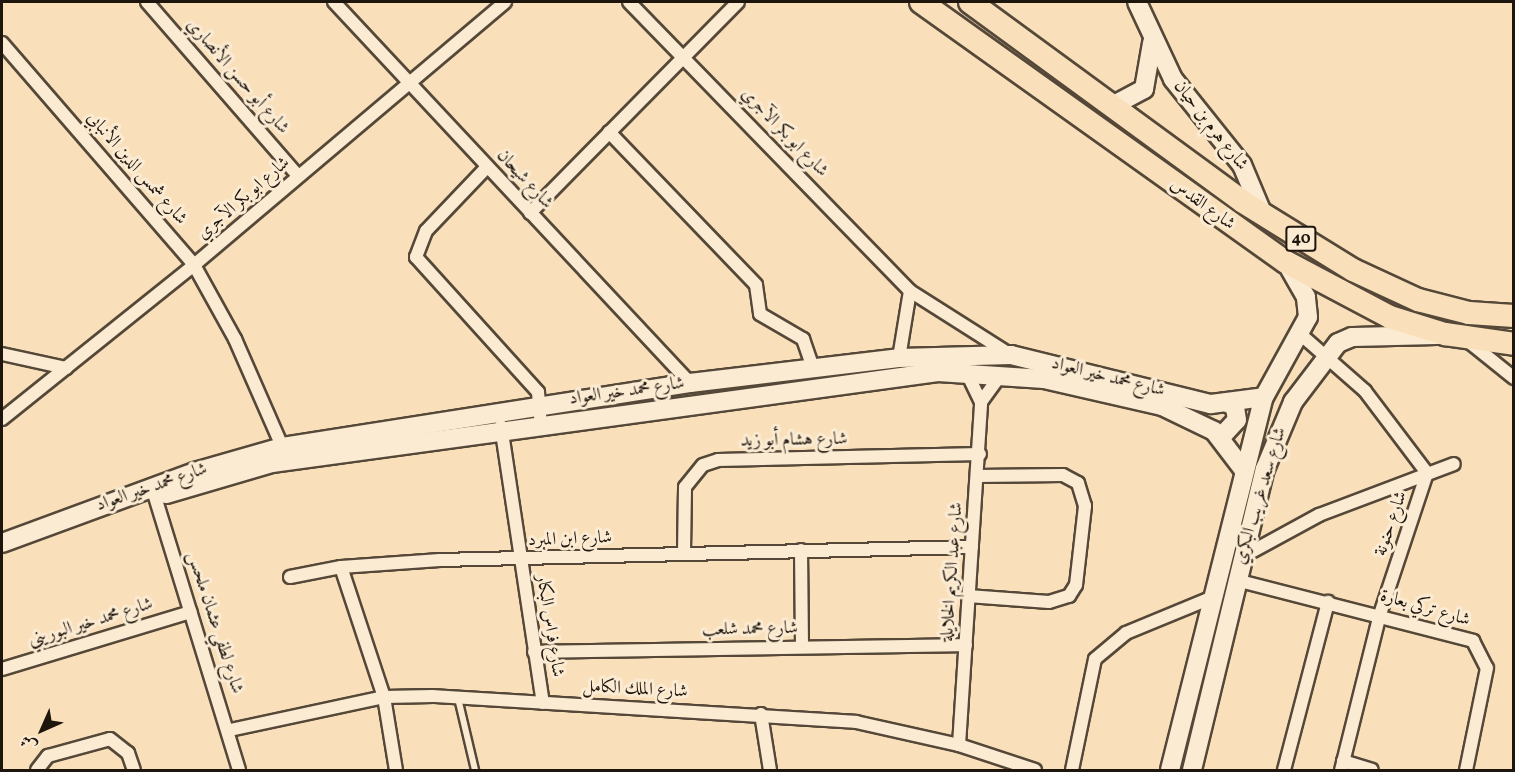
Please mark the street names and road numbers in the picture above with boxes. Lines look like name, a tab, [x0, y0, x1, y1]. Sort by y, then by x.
street label: شارع أبو حسن الأنصاري	[181, 15, 293, 139]
street label: شارع هرم بن حيان	[1168, 77, 1252, 175]
street label: شارع ابو بكر الآجري	[736, 84, 832, 182]
street label: شارع شمس الدين الأنبابي	[81, 108, 191, 230]
street label: شارع شيحان	[491, 146, 557, 214]
street label: شارع ابو بكر الآجري	[193, 153, 295, 245]
street label: شارع القدس	[1165, 174, 1239, 236]
road number: 40	[1284, 226, 1318, 252]
street label: شارع محمد خير العواد	[1049, 353, 1167, 403]
street label: شارع محمد خير العواد	[568, 373, 686, 411]
street label: شارع سعد غريب البكري	[1230, 425, 1292, 567]
street label: شارع هشام أبو زيد	[740, 429, 848, 453]
street label: شارع محمد خير العواد	[93, 459, 211, 517]
street label: شارع حنونة	[1371, 489, 1413, 559]
street label: شارع عبد الكريم الخلايلة	[937, 502, 969, 642]
street label: شارع ابن المبرد	[528, 528, 612, 552]
street label: شارع لطفي عثمان ملحس	[181, 549, 247, 697]
street label: شارع فراس البكار	[530, 573, 568, 679]
street label: شارع تركي بعارة	[1378, 586, 1472, 632]
street label: شارع محمد خير البوريني	[26, 594, 156, 652]
street label: شارع محمد شلعب	[702, 618, 798, 642]
street label: شارع الملك الكامل	[582, 676, 688, 704]

